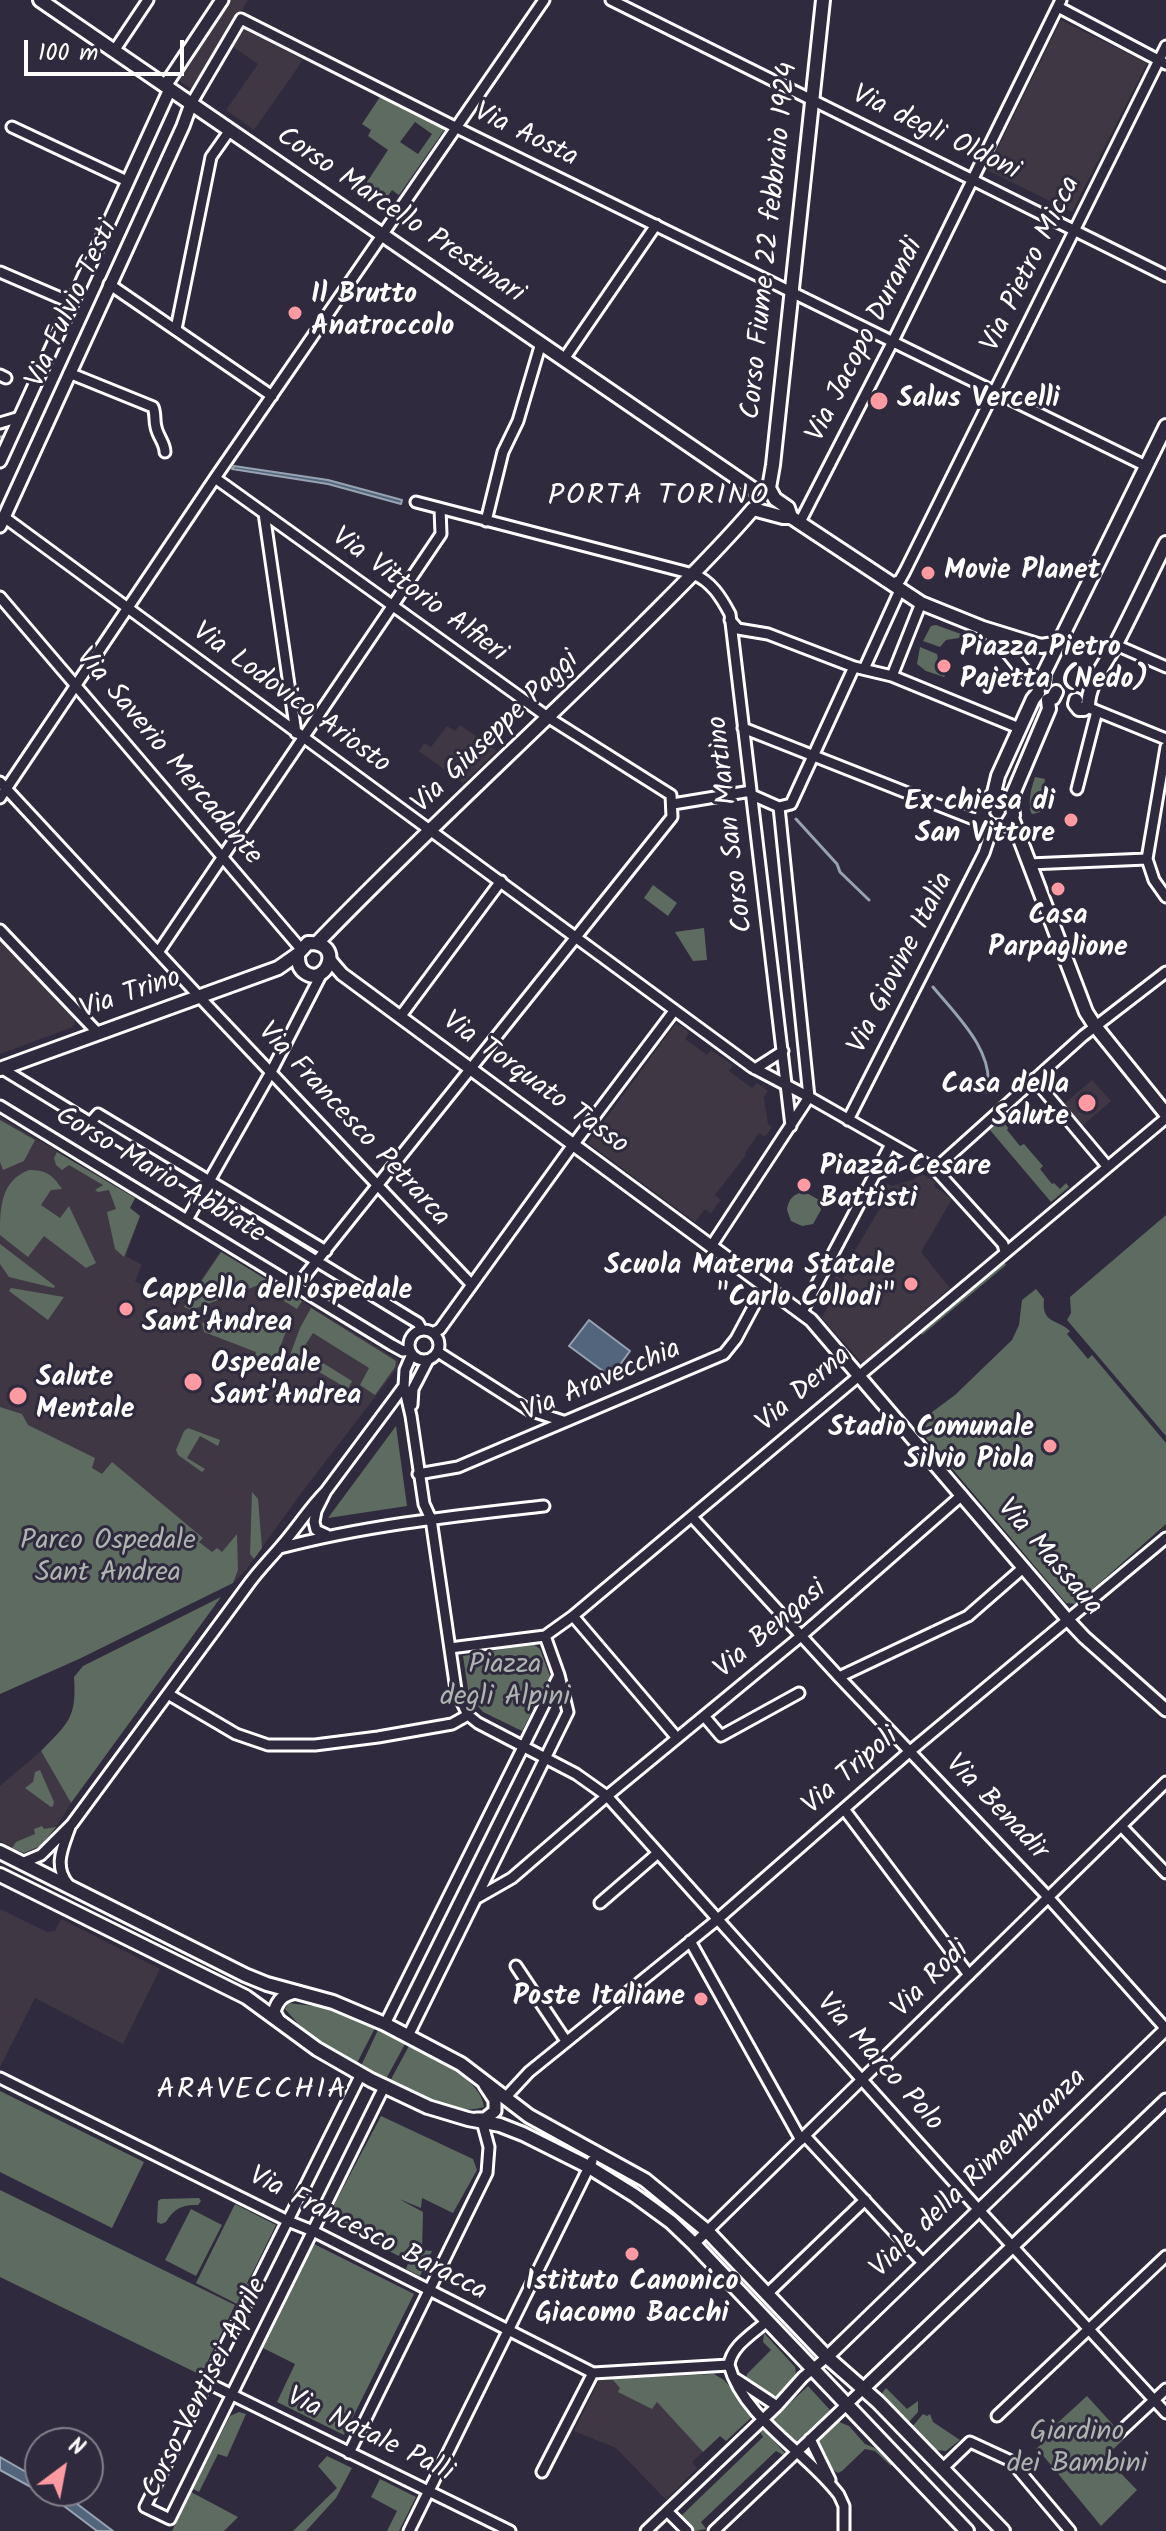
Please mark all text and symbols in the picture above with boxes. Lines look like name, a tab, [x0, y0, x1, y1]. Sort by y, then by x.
scale bar	[28, 24, 188, 74]
text: 100 m	[38, 34, 98, 73]
street label: Corso Fiume 22 febbraio 1924	[737, 61, 807, 421]
street label: Via degli Oldoni	[845, 80, 1025, 190]
street label: Via Aosta	[468, 97, 582, 177]
street label: Corso Marcello Prestinari	[268, 121, 530, 313]
street label: Via Pietro Micca	[976, 172, 1090, 358]
street label: Via Fulvio Testi	[21, 216, 127, 394]
street label: Via Jacopo Durandi	[801, 234, 933, 448]
place label: Il Brutto Anatroccolo	[311, 280, 454, 346]
marker: Il Brutto Anatroccolo	[286, 304, 304, 322]
place label: Salus Vercelli	[897, 384, 1060, 418]
marker: Salus Vercelli	[868, 390, 890, 412]
district label: PORTA TORINO	[548, 481, 770, 517]
street label: Via Vittorio Alfieri	[324, 522, 512, 672]
place label: Movie Planet	[944, 556, 1100, 590]
marker: Movie Planet	[919, 564, 937, 582]
street label: Via Lodovico Ariosto	[184, 617, 396, 783]
place label: Piazza Pietro Pajetta (Nedo)	[960, 633, 1148, 699]
street label: Via Saverio Mercadante	[66, 643, 268, 873]
street label: Via Giuseppe Paggi	[406, 646, 588, 822]
marker: Piazza Pietro Pajetta (Nedo)	[935, 657, 953, 675]
street label: Corso San Martino	[703, 714, 763, 934]
place label: Ex chiesa di San Vittore	[905, 787, 1055, 853]
marker: Ex chiesa di San Vittore	[1062, 811, 1080, 829]
street label: Via Giovine Italia	[843, 868, 963, 1060]
marker: Casa Parpaglione	[1049, 880, 1067, 898]
place label: Casa Parpaglione	[988, 901, 1128, 967]
street label: Via Trino	[76, 963, 186, 1029]
street label: Via Torquato Tasso	[434, 1006, 634, 1164]
street label: Via Francesco Petrarca	[249, 1017, 455, 1235]
place label: Casa della Salute	[941, 1070, 1069, 1136]
marker: Casa della Salute	[1076, 1092, 1098, 1114]
street label: Corso Mario Abbiate	[48, 1101, 270, 1253]
place label: Piazza Cesare Battisti	[820, 1152, 991, 1218]
marker: Piazza Cesare Battisti	[795, 1176, 813, 1194]
place label: Scuola Materna Statale "Carlo Collodi"	[604, 1251, 895, 1317]
marker: Scuola Materna Statale "Carlo Collodi"	[902, 1275, 920, 1293]
place label: Cappella dell'ospedale Sant'Andrea	[142, 1276, 412, 1342]
marker: Cappella dell'ospedale Sant'Andrea	[117, 1300, 135, 1318]
street label: Via Aravecchia	[517, 1334, 687, 1432]
street label: Via Derna	[751, 1341, 859, 1441]
place label: Ospedale Sant'Andrea	[211, 1349, 361, 1415]
place label: Salute Mentale	[36, 1363, 134, 1429]
marker: Ospedale Sant'Andrea	[182, 1371, 204, 1393]
marker: Salute Mentale	[7, 1385, 29, 1407]
place label: Stadio Comunale Silvio Piola	[828, 1413, 1034, 1479]
marker: Stadio Comunale Silvio Piola	[1041, 1437, 1059, 1455]
street label: Via Massaua	[988, 1493, 1108, 1625]
park label: Parco Ospedale Sant Andrea	[20, 1526, 196, 1592]
street label: Via Bengasi	[709, 1574, 835, 1688]
park label: Piazza degli Alpini	[440, 1650, 570, 1716]
street label: Via Tripoli	[797, 1722, 907, 1824]
street label: Via Benadir	[936, 1749, 1054, 1869]
street label: Via Rodi	[886, 1935, 978, 2027]
place label: Poste Italiane	[513, 1982, 685, 2016]
street label: Via Marco Polo	[807, 1988, 949, 2140]
marker: Poste Italiane	[692, 1990, 710, 2008]
street label: Viale della Rimembranza	[865, 2063, 1095, 2287]
district label: ARAVECCHIA	[156, 2075, 348, 2111]
street label: Via Francesco Baracca	[242, 2161, 492, 2311]
marker: Istituto Canonico Giacomo Bacchi	[623, 2245, 641, 2263]
place label: Istituto Canonico Giacomo Bacchi	[525, 2267, 739, 2333]
street label: Corso Ventisei Aprile	[137, 2273, 277, 2505]
street label: Via Natale Palli	[280, 2382, 458, 2492]
park label: Giardino dei Bambini	[1007, 2417, 1147, 2483]
north arrow	[24, 2427, 104, 2507]
text: N	[61, 2429, 91, 2466]

